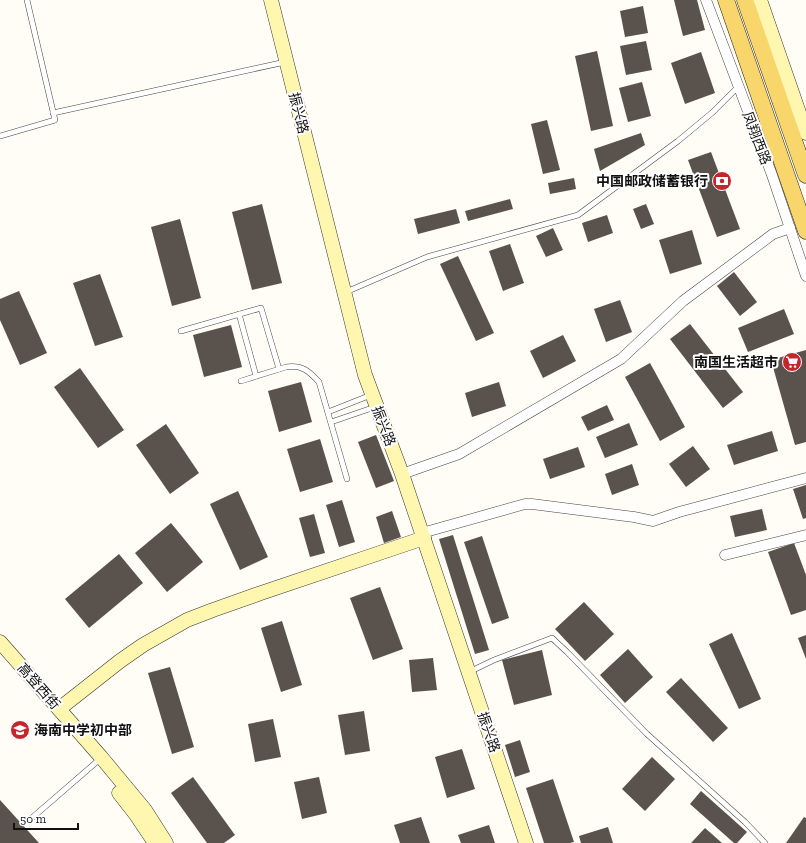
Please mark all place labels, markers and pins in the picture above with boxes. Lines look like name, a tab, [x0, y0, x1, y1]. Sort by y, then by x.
bank icon: 中国邮政储蓄银行	[711, 170, 733, 192]
place label: 中国邮政储蓄银行	[596, 173, 708, 190]
supermarket icon: 南国生活超市	[781, 351, 803, 373]
place label: 南国生活超市	[694, 354, 778, 371]
school or university icon: 海南中学初中部	[9, 719, 31, 741]
place label: 海南中学初中部	[34, 722, 132, 739]

